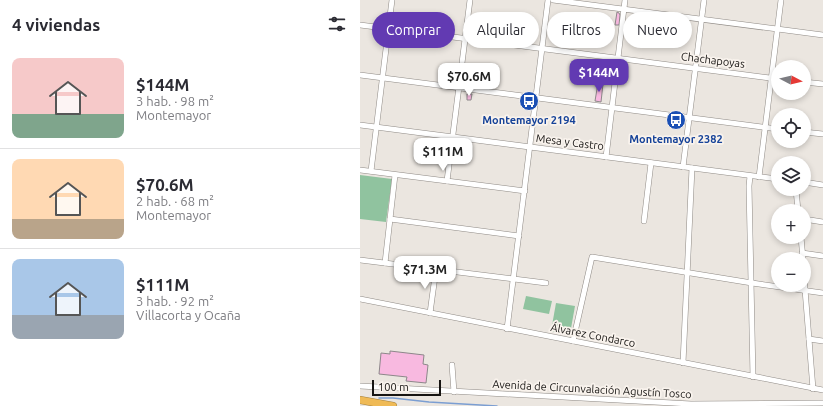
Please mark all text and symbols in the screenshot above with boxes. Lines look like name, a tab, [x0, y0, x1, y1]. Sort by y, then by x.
chip: Comprar	[372, 12, 455, 48]
chip: Alquilar	[463, 12, 539, 48]
chip: Filtros	[547, 12, 615, 48]
chip: Nuevo	[623, 12, 692, 48]
icon: filters	[326, 13, 348, 35]
text: 4 viviendas	[12, 15, 100, 34]
street label: Chachapoyas	[680, 50, 746, 70]
pin: $144M	[571, 59, 627, 93]
north arrow	[771, 60, 811, 100]
map controls	[771, 60, 811, 292]
pin: $70.6M	[436, 63, 502, 97]
text: $144M	[579, 65, 619, 79]
text: $70.6M	[447, 69, 491, 83]
icon: home	[44, 74, 92, 122]
text: $144M	[136, 75, 189, 94]
bus stop icon: Montemayor 2194	[518, 90, 540, 112]
text: 3 hab. · 98 m²	[136, 94, 214, 108]
text: Montemayor	[136, 108, 211, 122]
button: locate	[771, 108, 811, 148]
bus stop icon: Montemayor 2382	[665, 109, 687, 131]
place label: Montemayor 2194	[482, 114, 576, 126]
street label: Mesa y Castro	[535, 132, 605, 152]
place label: Montemayor 2382	[629, 133, 723, 145]
pin: $111M	[415, 138, 471, 172]
text: $111M	[423, 144, 463, 158]
button: layers	[771, 156, 811, 196]
icon: home	[44, 175, 92, 223]
text: $70.6M	[136, 175, 194, 194]
text: 2 hab. · 68 m²	[136, 194, 214, 208]
button: +	[771, 204, 811, 244]
text: Montemayor	[136, 208, 211, 222]
button: −	[771, 252, 811, 292]
pin: $71.3M	[392, 256, 458, 290]
text: $71.3M	[403, 262, 447, 276]
icon: home	[44, 275, 92, 323]
text: $111M	[136, 275, 189, 294]
text: 3 hab. · 92 m²	[136, 294, 214, 308]
text: Villacorta y Ocaña	[136, 308, 241, 322]
street label: Álvarez Condarco	[550, 320, 637, 349]
scale bar	[372, 378, 441, 397]
street label: Avenida de Circunvalación Agustín Tosco	[492, 378, 692, 400]
text: 100 m	[378, 381, 409, 393]

